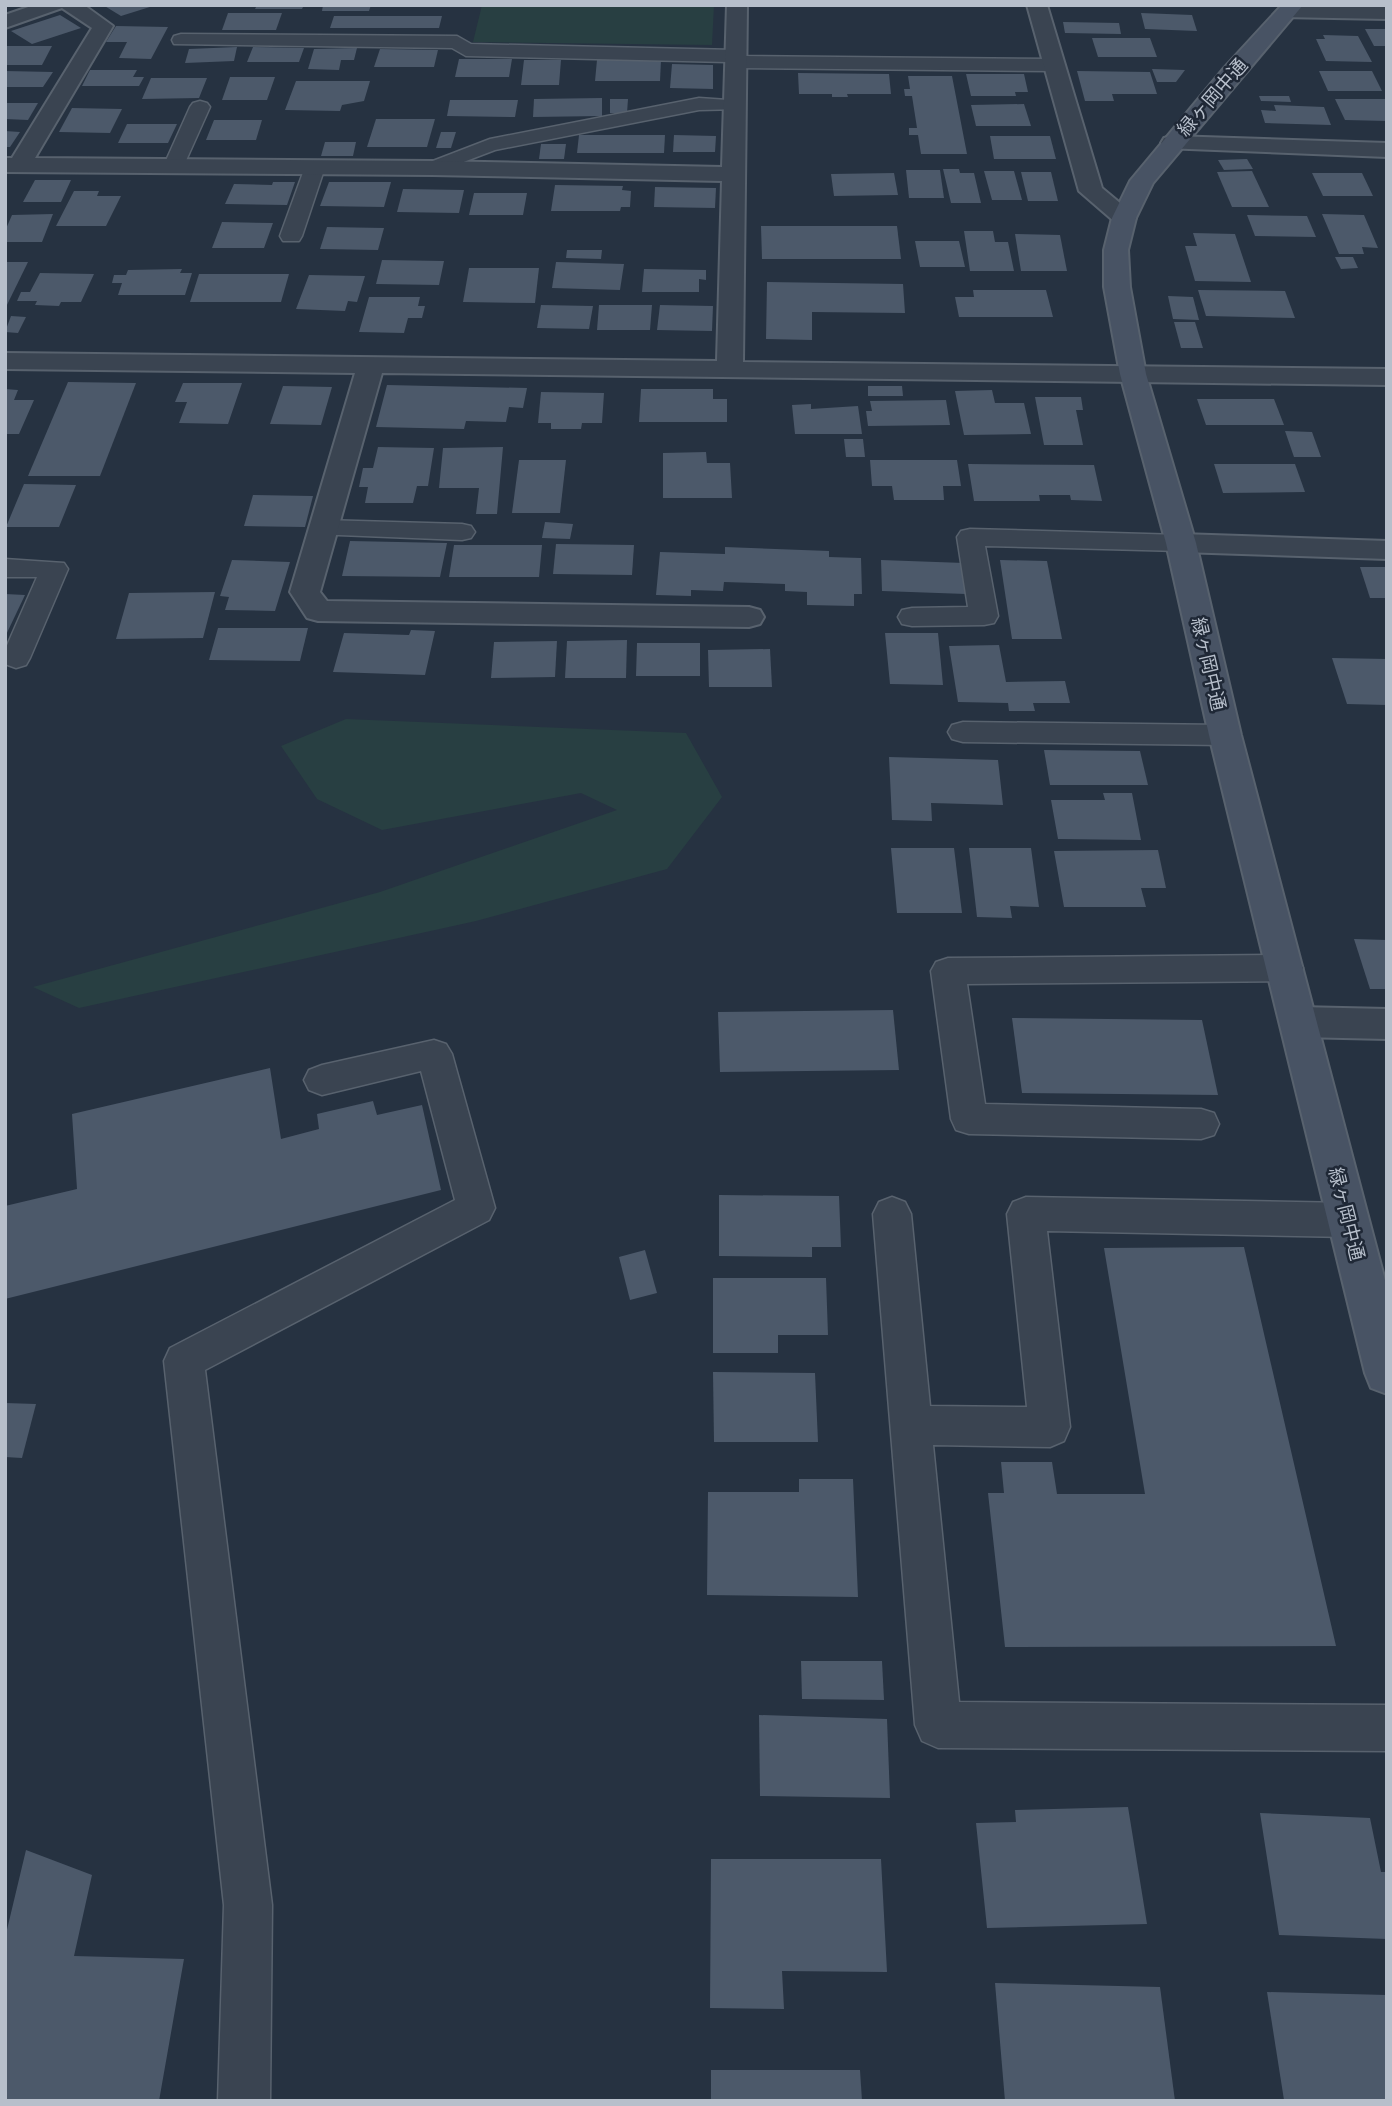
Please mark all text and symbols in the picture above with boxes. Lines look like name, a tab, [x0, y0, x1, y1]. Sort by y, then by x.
street label: 緑ヶ岡中通	[1173, 54, 1252, 141]
street label: 緑ヶ岡中通	[1187, 615, 1230, 713]
street label: 緑ヶ岡中通	[1324, 1165, 1369, 1263]

